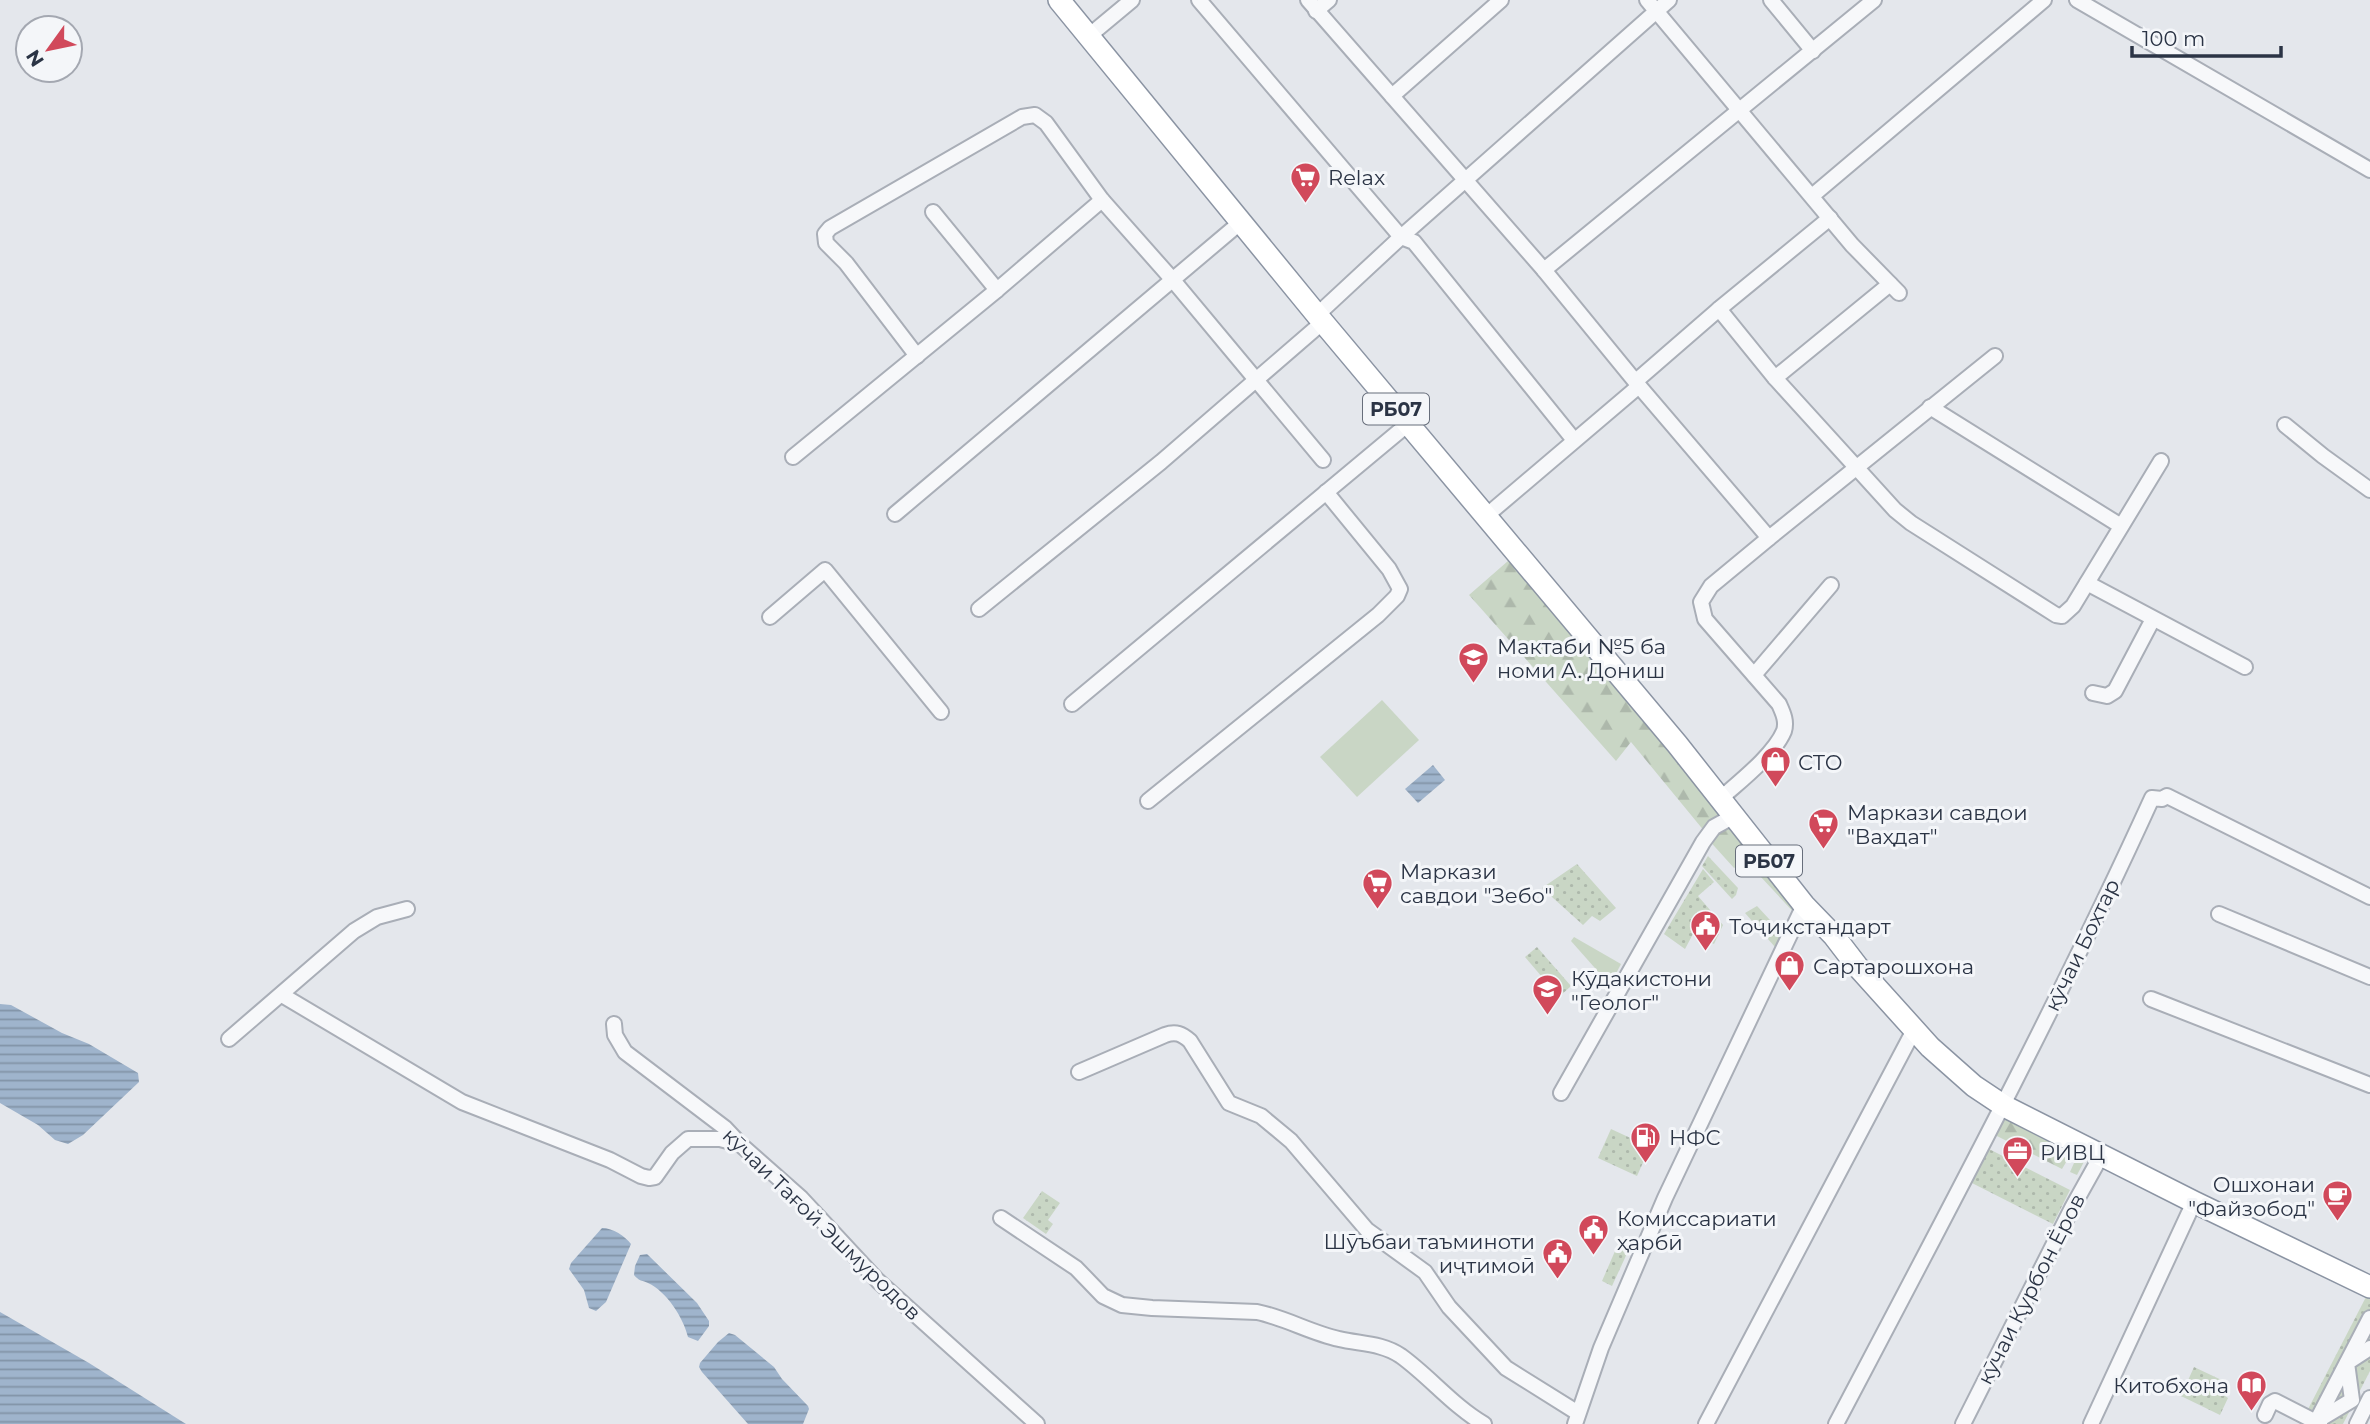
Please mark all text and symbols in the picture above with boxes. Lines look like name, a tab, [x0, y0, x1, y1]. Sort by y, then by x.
north arrow	[14, 14, 84, 84]
scale bar	[2132, 14, 2281, 58]
text: 100 m	[2142, 26, 2205, 51]
text: N	[21, 45, 49, 71]
supermarket icon: Relax	[1288, 160, 1322, 204]
place label: Relax	[1328, 165, 1385, 190]
road number: РБ07	[1363, 394, 1429, 424]
place label: Мактаби №5 ба номи А. Дониш	[1497, 634, 1666, 683]
school or university icon: Мактаби №5 ба номи А. Дониш	[1457, 641, 1491, 685]
shop icon: СТО	[1758, 745, 1792, 789]
place label: СТО	[1798, 750, 1843, 775]
place label: Маркази савдои "Ваҳдат"	[1847, 800, 2028, 849]
supermarket icon: Маркази савдои "Ваҳдат"	[1807, 807, 1841, 851]
road number: РБ07	[1736, 846, 1802, 876]
place label: Маркази савдои "Зебо"	[1400, 859, 1552, 908]
supermarket icon: Маркази савдои "Зебо"	[1360, 866, 1394, 910]
street label: кӯчаи Бохтар	[2039, 875, 2125, 1015]
public building icon: Тоҷикстандарт	[1689, 909, 1723, 953]
place label: Тоҷикстандарт	[1729, 914, 1891, 939]
shop icon: Сартарошхона	[1773, 949, 1807, 993]
place label: Сартарошхона	[1813, 954, 1974, 979]
place label: Кӯдакистони "Геолог"	[1571, 966, 1712, 1015]
school or university icon: Кӯдакистони "Геолог"	[1531, 973, 1565, 1017]
fuel station icon: НФС	[1629, 1120, 1663, 1164]
street label: кӯчаи Тағой Эшмуродов	[718, 1123, 926, 1325]
place label: НФС	[1669, 1125, 1721, 1150]
office icon: РИВЦ	[2000, 1135, 2034, 1179]
place label: РИВЦ	[2040, 1140, 2105, 1165]
place label: Ошхонаи "Файзобод"	[2188, 1172, 2315, 1221]
cafe icon: Ошхонаи "Файзобод"	[2321, 1179, 2355, 1223]
street label: кӯчаи Қурбон Ёров	[1972, 1189, 2090, 1389]
place label: Комиссариати ҳарбӣ	[1617, 1206, 1777, 1255]
public building icon: Комиссариати ҳарбӣ	[1577, 1213, 1611, 1257]
place label: Шӯъбаи таъминоти иҷтимоӣ	[1324, 1229, 1535, 1278]
public building icon: Шӯъбаи таъминоти иҷтимоӣ	[1541, 1236, 1575, 1280]
library icon: Китобхона	[2235, 1368, 2269, 1412]
place label: Китобхона	[2113, 1373, 2229, 1398]

